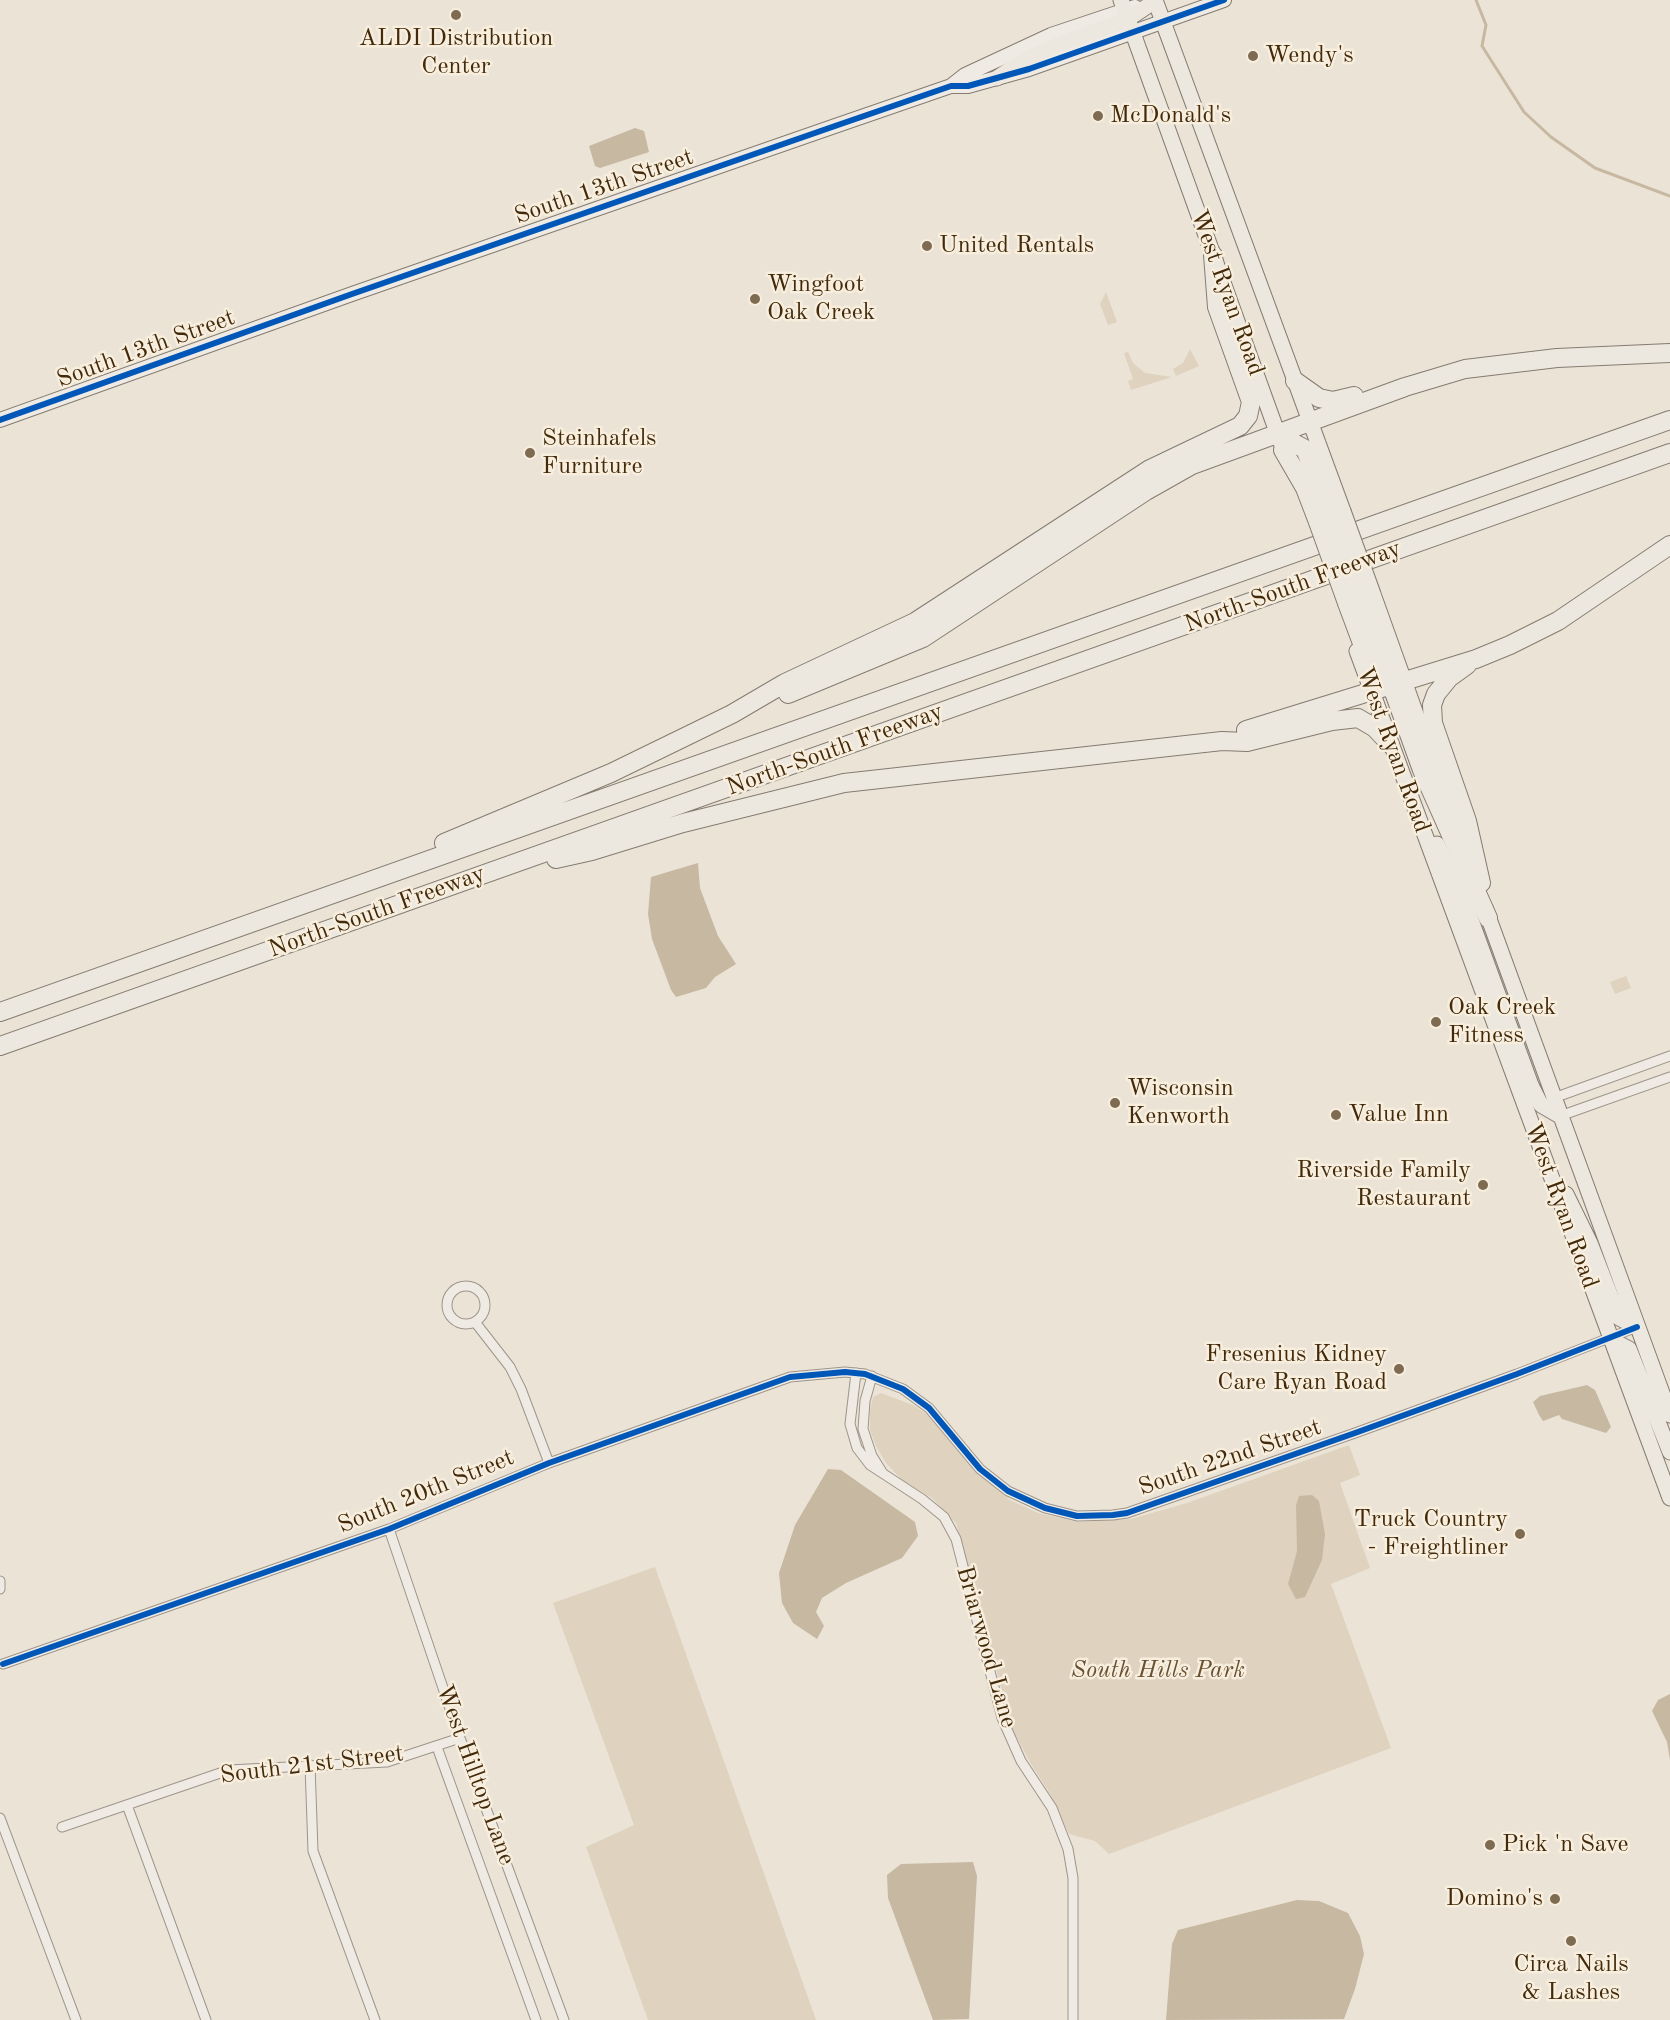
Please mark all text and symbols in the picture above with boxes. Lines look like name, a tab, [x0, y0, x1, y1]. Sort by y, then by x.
marker: ALDI Distribution Center	[449, 8, 463, 22]
place label: ALDI Distribution Center	[359, 25, 553, 81]
place label: Wendy's	[1265, 42, 1354, 70]
marker: Wendy's	[1246, 49, 1260, 63]
place label: McDonald's	[1110, 102, 1231, 130]
marker: McDonald's	[1091, 109, 1105, 123]
street label: South 13th Street	[511, 143, 697, 231]
street label: West Ryan Road	[1184, 206, 1270, 380]
place label: United Rentals	[939, 232, 1094, 260]
marker: United Rentals	[920, 239, 934, 253]
place label: Wingfoot Oak Creek	[767, 271, 875, 327]
marker: Wingfoot Oak Creek	[748, 292, 762, 306]
street label: South 13th Street	[53, 303, 239, 395]
place label: Steinhafels Furniture	[542, 425, 657, 481]
marker: Steinhafels Furniture	[523, 446, 537, 460]
street label: North-South Freeway	[1181, 534, 1405, 640]
street label: West Ryan Road	[1350, 663, 1436, 837]
street label: North-South Freeway	[723, 697, 947, 803]
street label: North-South Freeway	[265, 859, 489, 965]
place label: Oak Creek Fitness	[1448, 994, 1556, 1050]
marker: Oak Creek Fitness	[1429, 1015, 1443, 1029]
place label: Wisconsin Kenworth	[1127, 1075, 1234, 1131]
marker: Wisconsin Kenworth	[1108, 1096, 1122, 1110]
place label: Value Inn	[1348, 1101, 1449, 1129]
marker: Value Inn	[1329, 1108, 1343, 1122]
street label: West Ryan Road	[1518, 1119, 1604, 1293]
place label: Riverside Family Restaurant	[1296, 1157, 1471, 1213]
marker: Riverside Family Restaurant	[1476, 1178, 1490, 1192]
place label: Fresenius Kidney Care Ryan Road	[1205, 1341, 1387, 1397]
marker: Fresenius Kidney Care Ryan Road	[1392, 1362, 1406, 1376]
street label: South 22nd Street	[1135, 1413, 1325, 1503]
street label: South 20th Street	[334, 1444, 518, 1540]
place label: Truck Country - Freightliner	[1354, 1506, 1508, 1562]
marker: Truck Country - Freightliner	[1513, 1527, 1527, 1541]
street label: Briarwood Lane	[949, 1563, 1023, 1731]
park label: South Hills Park	[1071, 1657, 1245, 1685]
street label: West Hilltop Lane	[429, 1681, 521, 1869]
street label: South 21st Street	[219, 1739, 405, 1791]
place label: Pick 'n Save	[1502, 1831, 1628, 1859]
marker: Pick 'n Save	[1483, 1838, 1497, 1852]
place label: Domino's	[1446, 1885, 1543, 1913]
marker: Domino's	[1548, 1892, 1562, 1906]
marker: Circa Nails & Lashes	[1564, 1934, 1578, 1948]
place label: Circa Nails & Lashes	[1513, 1951, 1629, 2007]

